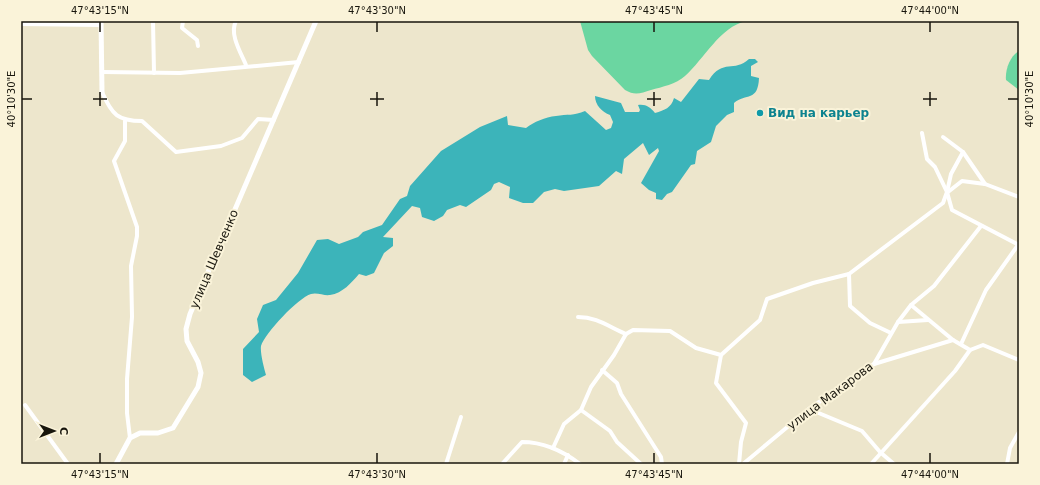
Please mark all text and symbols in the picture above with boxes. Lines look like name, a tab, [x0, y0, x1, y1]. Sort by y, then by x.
text: 47°43'15"N	[71, 5, 129, 16]
text: 47°43'30"N	[348, 5, 406, 16]
text: 47°43'45"N	[625, 5, 683, 16]
text: 47°44'00"N	[901, 5, 959, 16]
text: 40°10'30"E	[6, 71, 17, 127]
text: 40°10'30"E	[1024, 71, 1035, 127]
place label: Вид на карьер	[768, 106, 870, 120]
marker: Вид на карьер	[755, 108, 765, 118]
street label: улица Шевченко	[187, 207, 241, 311]
street label: улица Макарова	[784, 359, 876, 433]
north arrow	[34, 411, 74, 451]
text: С	[57, 427, 70, 435]
text: 47°43'15"N	[71, 469, 129, 480]
text: 47°43'30"N	[348, 469, 406, 480]
text: 47°43'45"N	[625, 469, 683, 480]
text: 47°44'00"N	[901, 469, 959, 480]

